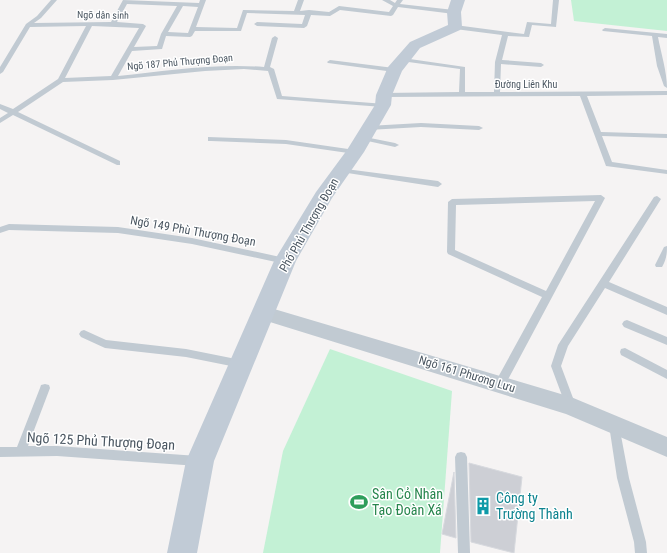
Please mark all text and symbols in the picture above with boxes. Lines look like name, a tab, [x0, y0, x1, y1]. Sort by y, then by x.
street label: Ngõ dân sinh	[77, 9, 129, 21]
street label: Ngõ 187 Phủ Thượng Đoạn	[127, 52, 234, 73]
street label: Đường Liên Khu	[495, 79, 557, 90]
street label: Phố Phủ Thượng Đoạn	[276, 176, 342, 274]
street label: Ngõ 149 Phù Thượng Đoạn	[129, 213, 257, 249]
street label: Ngõ 161 Phương Lưu	[417, 353, 517, 395]
street label: Ngõ 125 Phủ Thượng Đoạn	[26, 429, 176, 453]
place label: Sân Cỏ Nhân Tạo Đoàn Xá	[372, 486, 443, 518]
place label: Công ty Trường Thành	[496, 490, 573, 522]
sports icon: Sân Cỏ Nhân Tạo Đoàn Xá	[349, 492, 369, 512]
building icon: Công ty Trường Thành	[473, 496, 493, 516]

